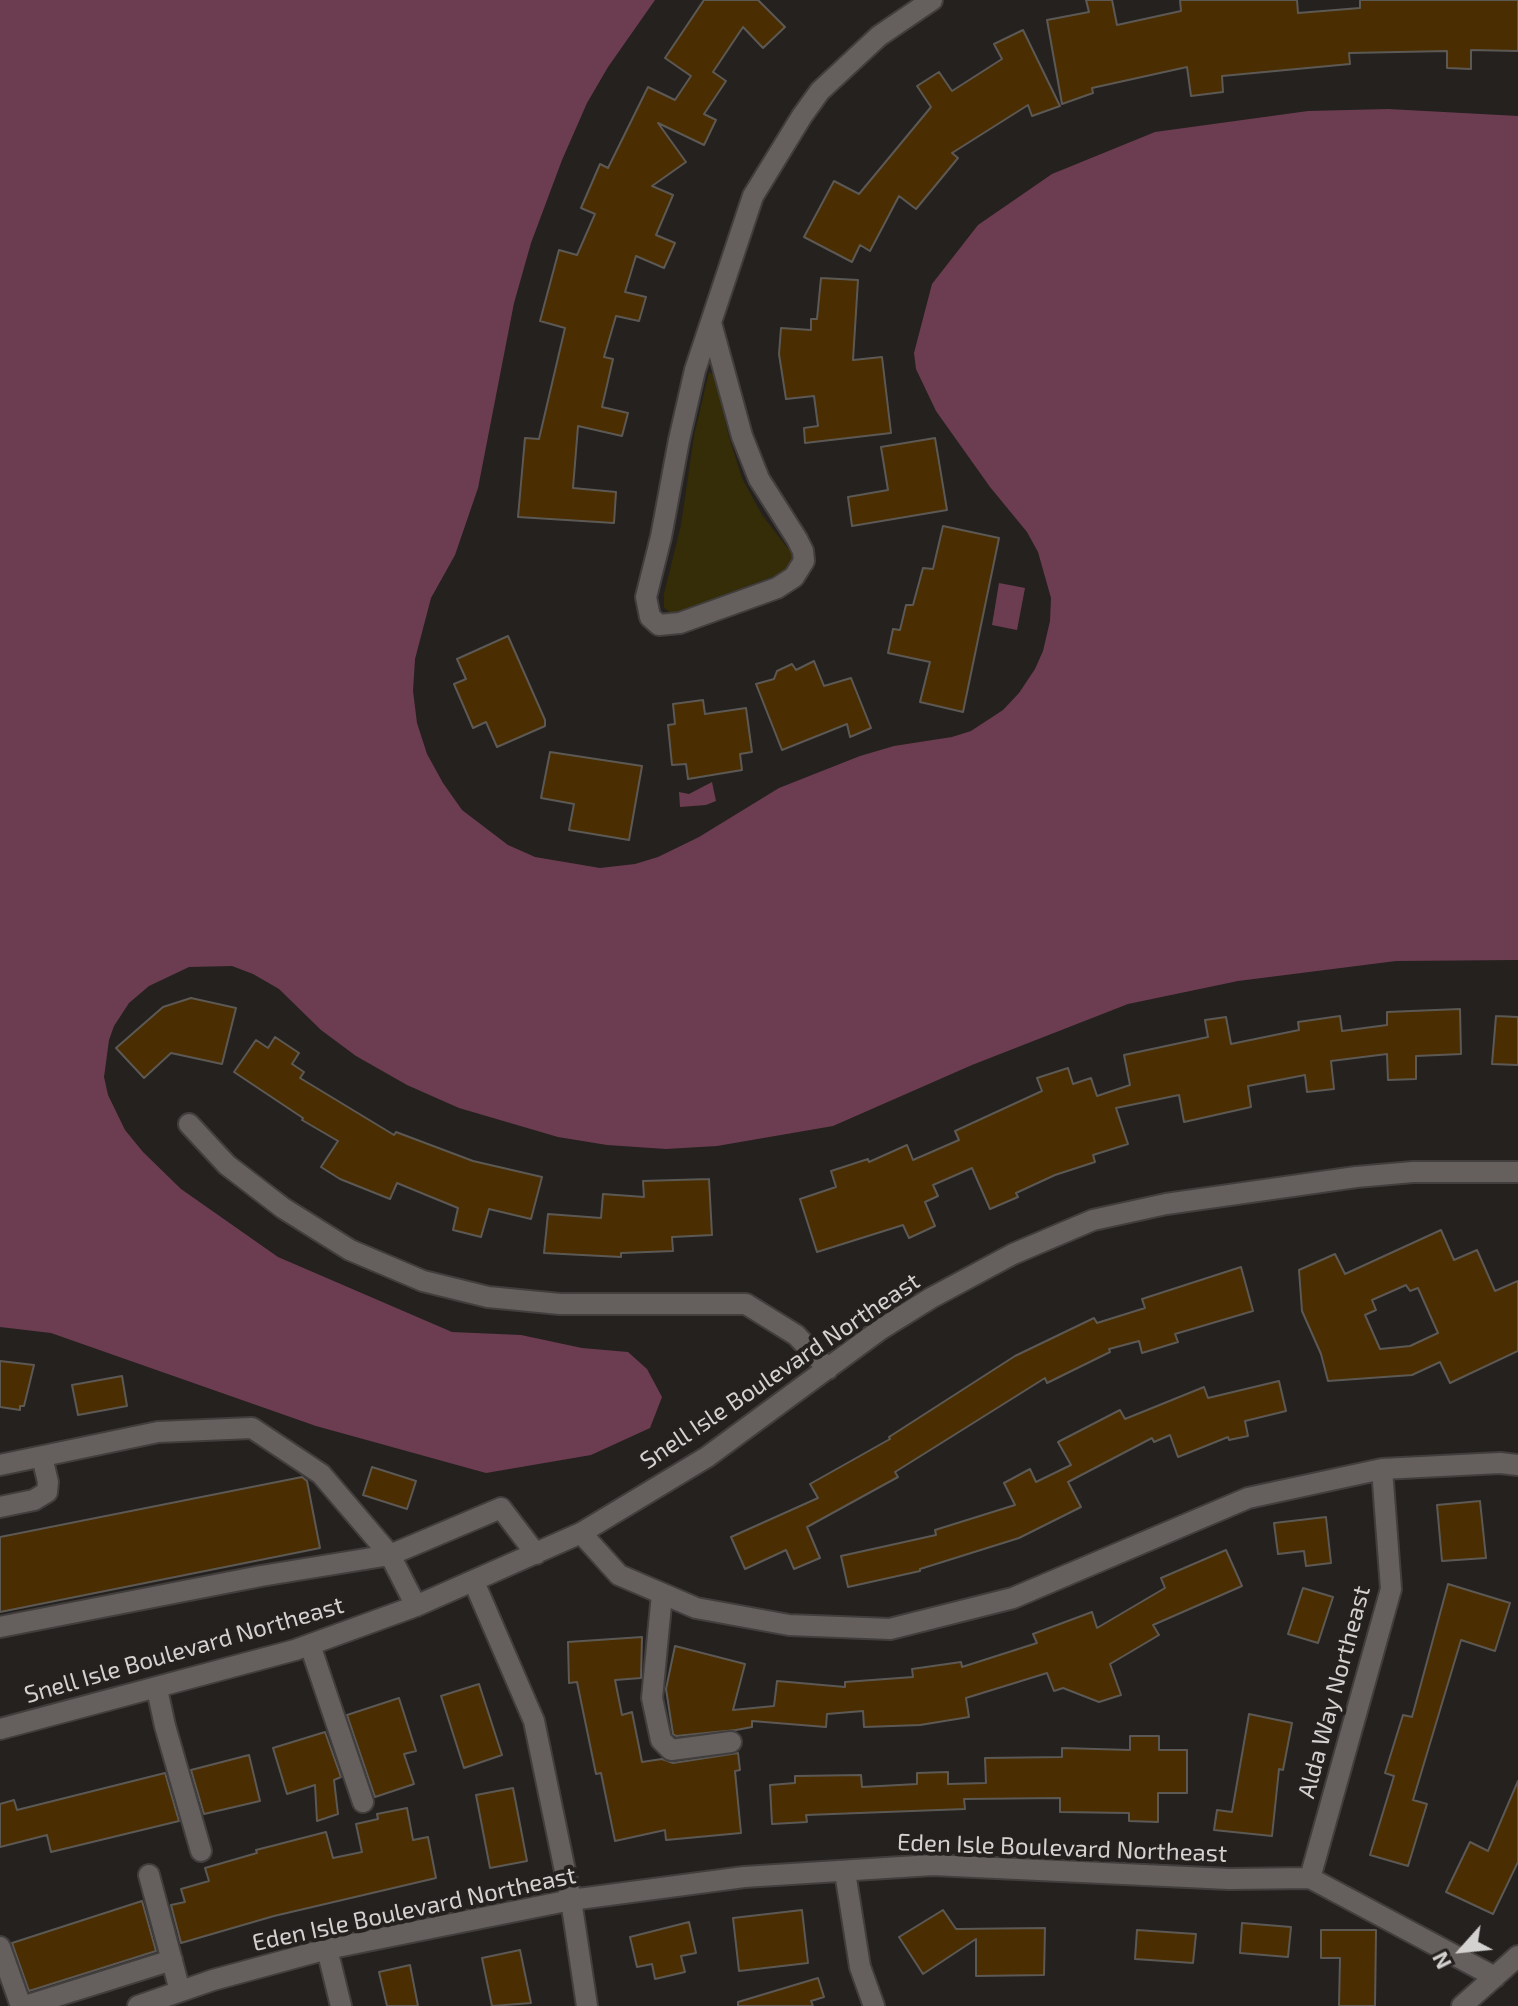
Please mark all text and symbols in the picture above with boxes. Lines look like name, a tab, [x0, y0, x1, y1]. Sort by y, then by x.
street label: Snell Isle Boulevard Northeast	[635, 1267, 925, 1475]
street label: Alda Way Northeast	[1292, 1583, 1376, 1801]
street label: Snell Isle Boulevard Northeast	[21, 1591, 347, 1709]
street label: Eden Isle Boulevard Northeast	[896, 1828, 1228, 1868]
street label: Eden Isle Boulevard Northeast	[249, 1861, 579, 1957]
north arrow	[1422, 1910, 1502, 1990]
text: N	[1425, 1948, 1456, 1974]

